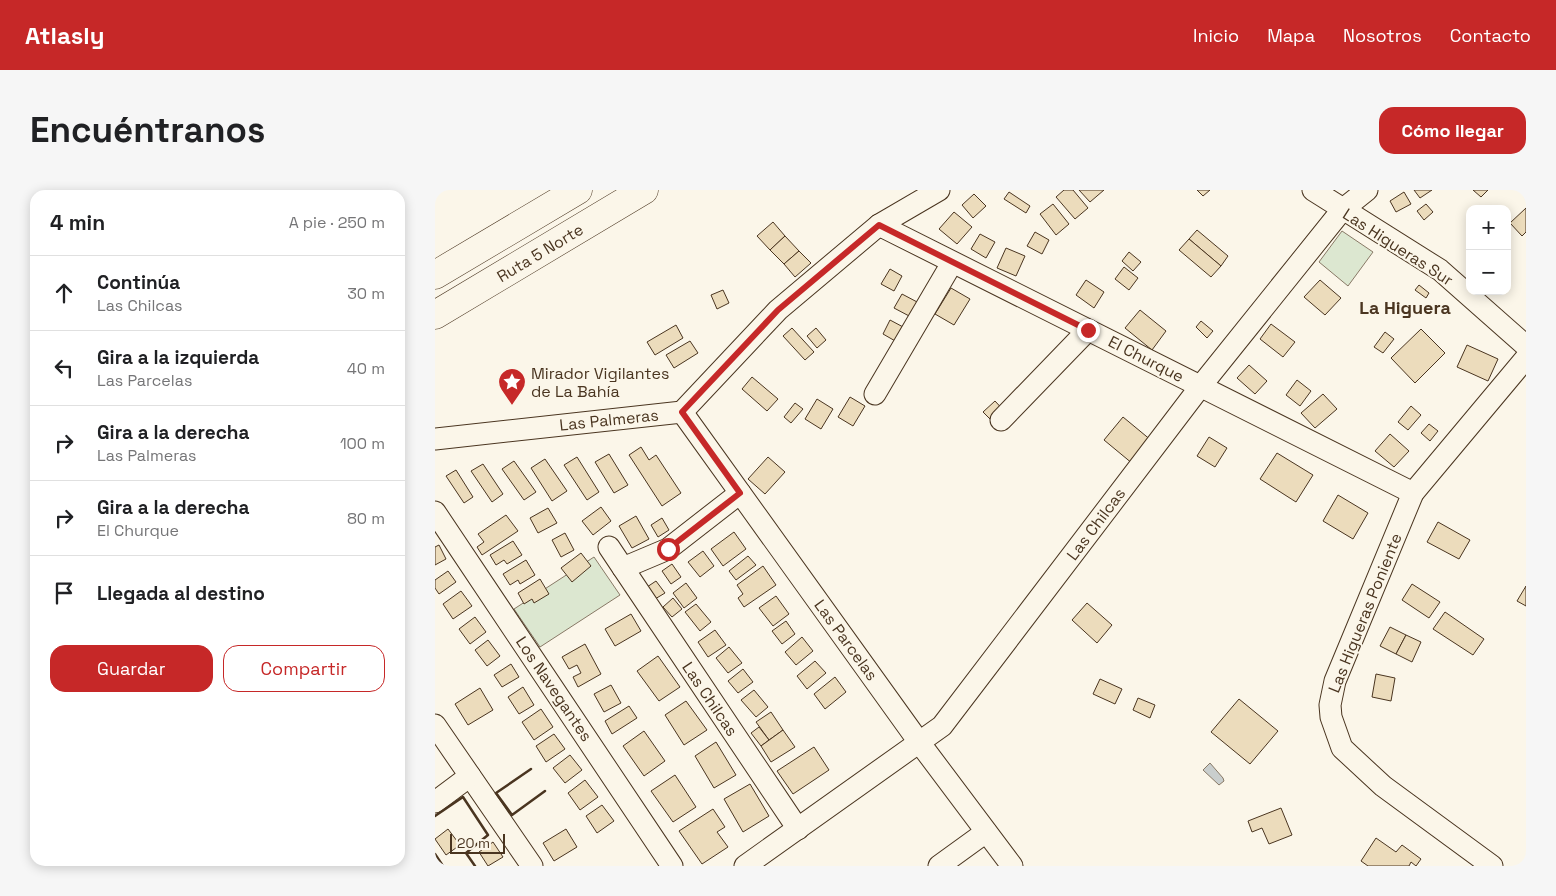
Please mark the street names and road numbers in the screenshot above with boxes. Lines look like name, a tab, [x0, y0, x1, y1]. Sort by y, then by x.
street label: Las Higueras Sur	[1339, 203, 1457, 291]
street label: Ruta 5 Norte	[493, 219, 587, 287]
street label: El Churque	[1105, 331, 1187, 387]
street label: Las Palmeras	[558, 404, 660, 436]
street label: Las Chilcas	[1062, 484, 1130, 564]
street label: Las Higueras Poniente	[1323, 530, 1407, 696]
street label: Las Parcelas	[809, 595, 883, 685]
street label: Los Navegantes	[511, 632, 597, 746]
street label: Las Chilcas	[677, 658, 743, 740]

